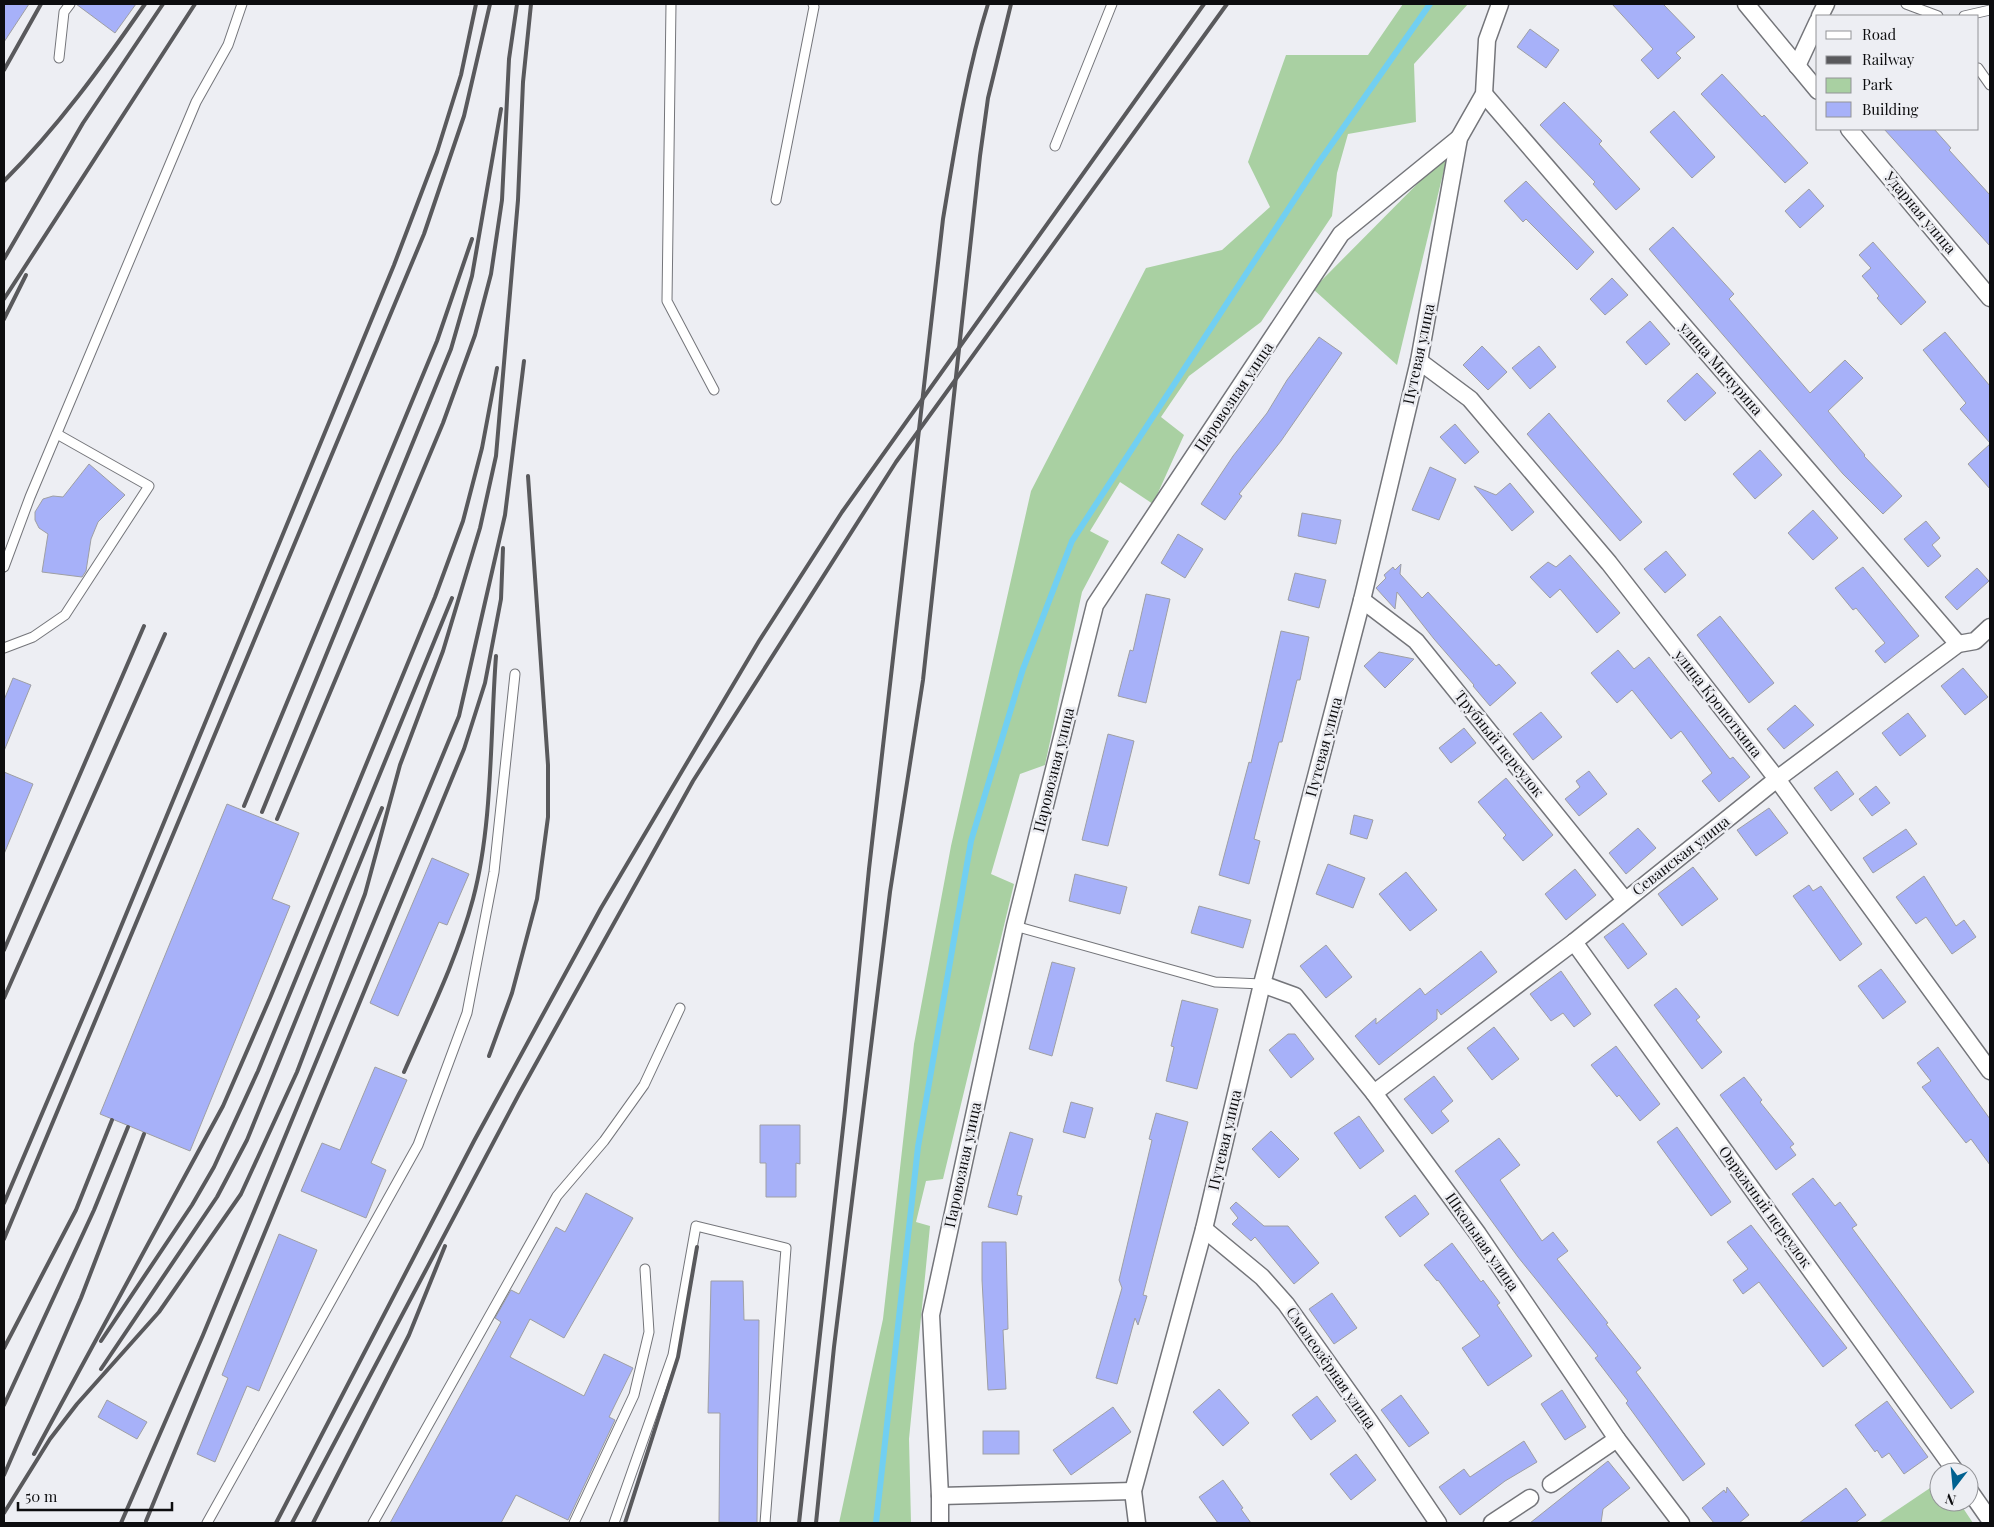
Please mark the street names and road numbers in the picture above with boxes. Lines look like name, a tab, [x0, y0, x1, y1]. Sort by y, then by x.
street label: Ударная улица	[1880, 166, 1961, 258]
street label: Путевая улица	[1398, 301, 1439, 406]
street label: улица Мичурина	[1675, 317, 1768, 420]
street label: Паровозная улица	[1189, 337, 1278, 455]
street label: улица Кропоткина	[1670, 645, 1767, 762]
street label: Трубный переулок	[1451, 686, 1549, 801]
street label: Путевая улица	[1300, 694, 1346, 799]
street label: Паровозная улица	[1028, 705, 1078, 834]
street label: Севанская улица	[1628, 811, 1734, 900]
street label: Путевая улица	[1203, 1087, 1245, 1192]
street label: Паровозная улица	[939, 1100, 985, 1229]
street label: Овражный переулок	[1715, 1142, 1817, 1272]
street label: Школьная улица	[1441, 1188, 1525, 1295]
street label: Смолеозёрная улица	[1282, 1303, 1382, 1433]

